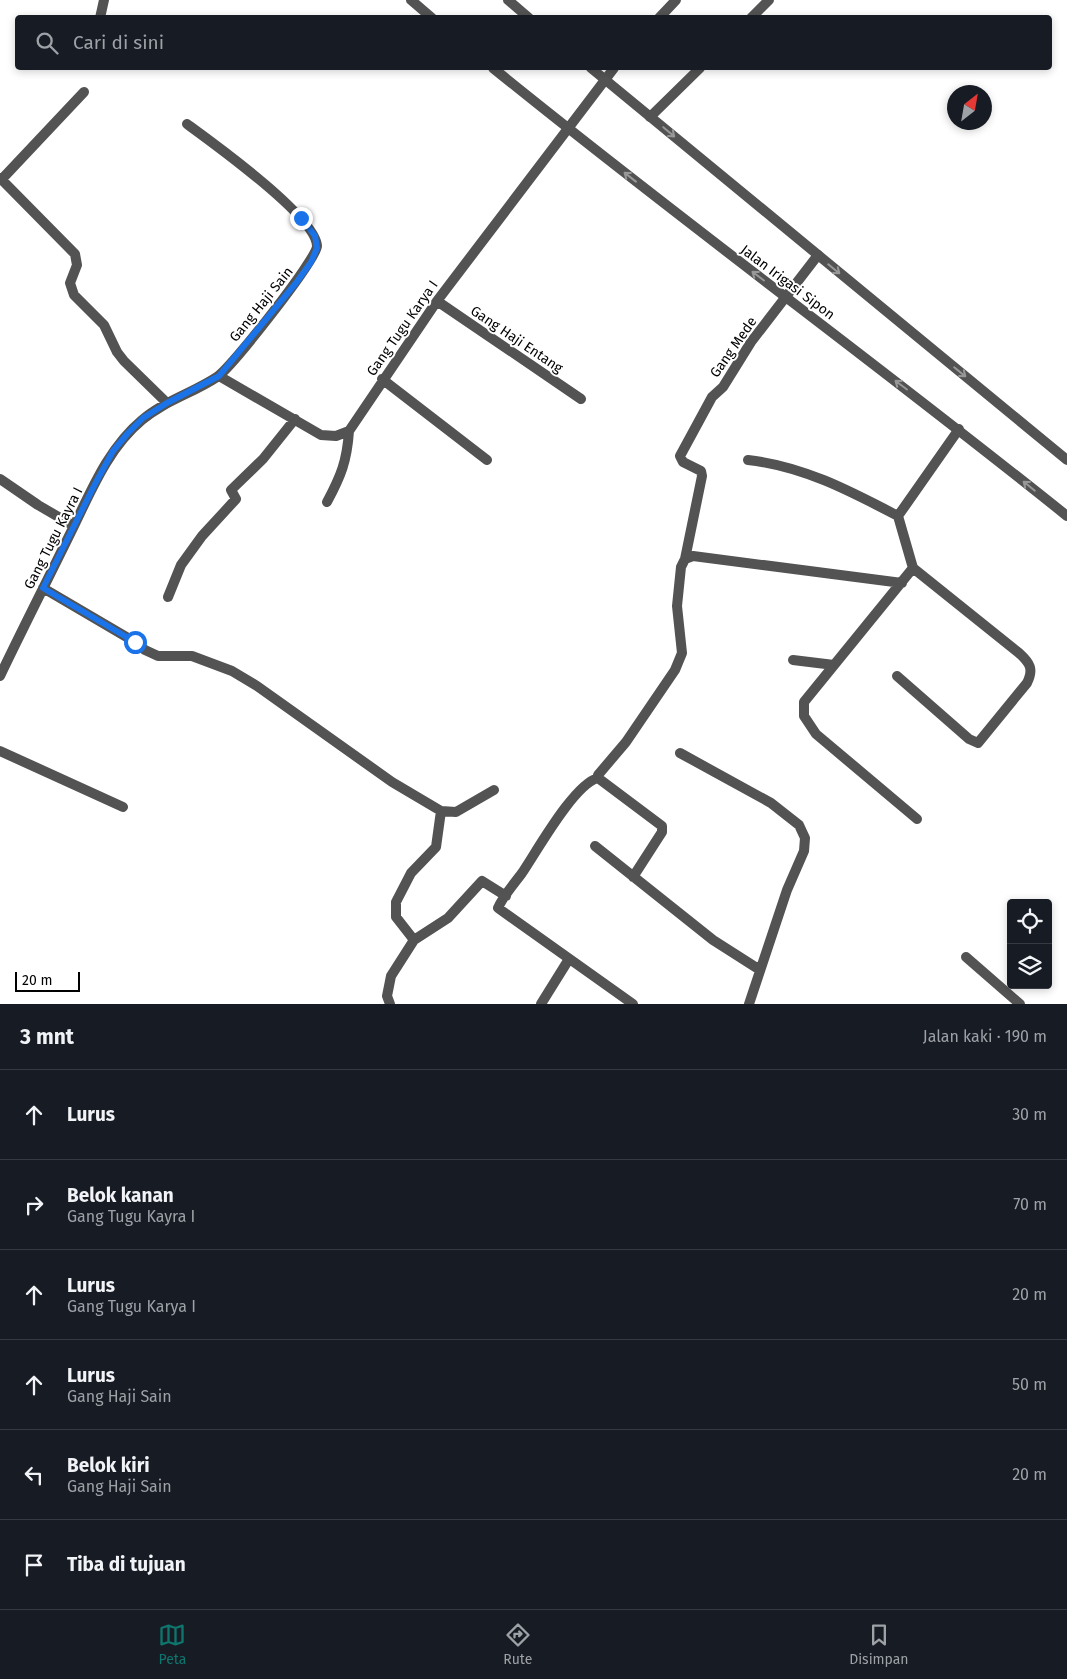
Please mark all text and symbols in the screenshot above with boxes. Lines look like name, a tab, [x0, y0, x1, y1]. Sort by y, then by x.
search box	[15, 15, 1052, 70]
icon: search	[33, 29, 61, 57]
text: Cari di sini	[73, 31, 164, 54]
north arrow	[947, 85, 992, 130]
one-way arrow	[662, 126, 675, 137]
one-way arrow	[624, 171, 637, 182]
route end	[290, 207, 313, 230]
street label: Jalan Irigasi Sipon	[737, 241, 838, 323]
street label: Gang Haji Sain	[226, 263, 297, 345]
one-way arrow	[827, 263, 840, 274]
one-way arrow	[751, 271, 765, 281]
street label: Gang Tugu Karya I	[363, 277, 442, 379]
street label: Gang Haji Entang	[467, 302, 567, 377]
street label: Gang Mede	[706, 314, 760, 381]
one-way arrow	[953, 366, 966, 378]
one-way arrow	[894, 380, 908, 390]
one-way arrow	[1023, 480, 1036, 491]
street label: Gang Tugu Kayra I	[20, 484, 87, 592]
route start	[124, 631, 147, 654]
map controls	[1007, 899, 1052, 989]
button: locate	[1007, 899, 1052, 944]
button: layers	[1007, 944, 1052, 989]
scale bar	[15, 969, 80, 992]
text: 20 m	[22, 972, 52, 989]
text: 3 mnt	[20, 1024, 74, 1050]
text: Jalan kaki · 190 m	[923, 1027, 1047, 1046]
icon: ahead	[20, 1101, 48, 1129]
text: Lurus	[67, 1103, 115, 1126]
text: 30 m	[1012, 1105, 1047, 1124]
text: Belok kanan	[67, 1184, 174, 1207]
icon: right	[20, 1191, 48, 1219]
text: 70 m	[1013, 1195, 1047, 1214]
text: Gang Tugu Kayra I	[67, 1207, 195, 1226]
text: Lurus	[67, 1274, 115, 1297]
icon: ahead	[20, 1281, 48, 1309]
text: 20 m	[1012, 1285, 1047, 1304]
text: Gang Tugu Karya I	[67, 1297, 196, 1316]
text: Lurus	[67, 1364, 115, 1387]
icon: ahead	[20, 1371, 48, 1399]
text: 50 m	[1012, 1375, 1047, 1394]
text: Gang Haji Sain	[67, 1387, 172, 1406]
text: Belok kiri	[67, 1454, 150, 1477]
icon: left	[20, 1461, 48, 1489]
text: 20 m	[1012, 1465, 1047, 1484]
text: Gang Haji Sain	[67, 1477, 172, 1496]
icon: arrive	[20, 1551, 48, 1579]
text: Tiba di tujuan	[67, 1553, 186, 1576]
tab: Peta	[158, 1621, 186, 1668]
tab: Rute	[503, 1621, 532, 1668]
tab: Disimpan	[849, 1621, 909, 1668]

